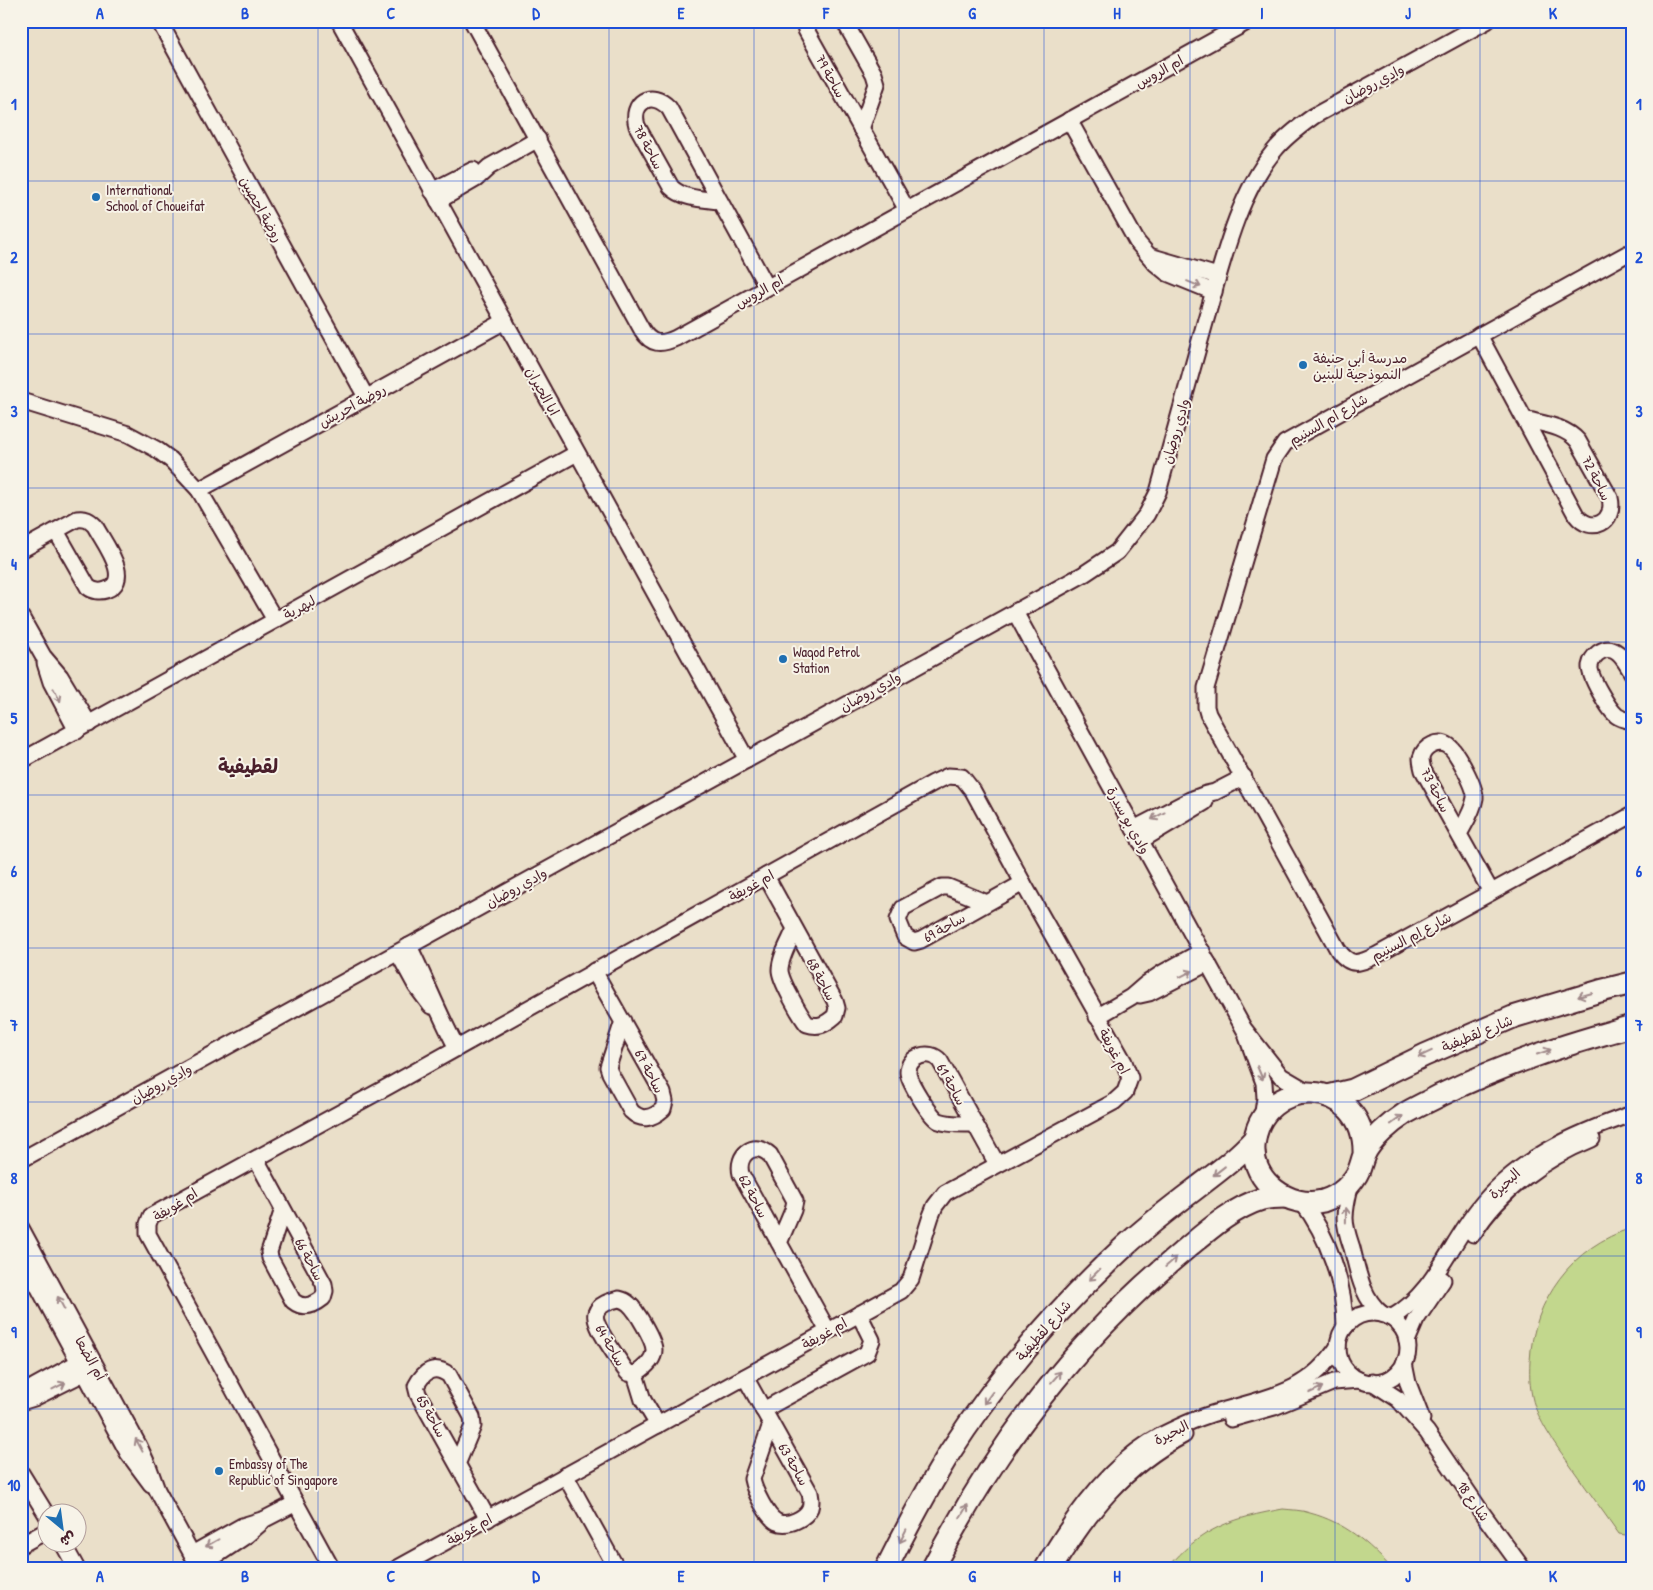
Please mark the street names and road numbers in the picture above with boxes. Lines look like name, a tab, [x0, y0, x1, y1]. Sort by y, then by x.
street label: ام الروس	[1132, 50, 1187, 94]
street label: ساحة 79	[811, 51, 851, 101]
street label: وادي روضان	[1339, 59, 1408, 109]
street label: ساحة 78	[629, 122, 669, 172]
street label: روضة احصين	[236, 173, 288, 245]
street label: ام الروس	[732, 270, 787, 314]
street label: ابا الحيران	[522, 363, 564, 419]
street label: روضة احريش	[315, 379, 389, 431]
street label: شارع ام السنيم	[1285, 389, 1372, 451]
street label: وادي روضان	[1157, 396, 1195, 466]
street label: ساحة 72	[1578, 452, 1616, 504]
street label: لبهرية	[279, 590, 319, 624]
street label: وادي روضان	[836, 666, 905, 717]
street label: ساحة 73	[1417, 764, 1455, 816]
street label: وادي بو سدرة	[1101, 783, 1155, 858]
street label: وادي روضان	[482, 862, 551, 913]
street label: ام غويفة	[725, 865, 778, 907]
street label: شارع ام السنيم	[1368, 907, 1455, 967]
street label: ساحة 69	[920, 908, 968, 946]
street label: ساحة 68	[803, 954, 841, 1004]
street label: شارع لقطيفية	[1439, 1010, 1516, 1057]
street label: ام غويفة	[1093, 1025, 1135, 1078]
street label: ساحة 67	[631, 1046, 669, 1096]
street label: وادي روضان	[127, 1058, 196, 1109]
street label: ساحة 61	[933, 1060, 971, 1108]
street label: البحيرة	[1484, 1163, 1524, 1203]
street label: ساحة 62	[735, 1171, 773, 1221]
street label: ام غويفة	[149, 1183, 202, 1227]
street label: ساحة 66	[291, 1234, 329, 1284]
street label: شارع لقطيفية	[1011, 1295, 1076, 1365]
street label: ام غويفة	[798, 1313, 851, 1355]
street label: ساحة 64	[591, 1321, 631, 1369]
street label: أم الضعا	[69, 1333, 111, 1385]
street label: ساحة 65	[413, 1391, 451, 1441]
street label: البحيرة	[1150, 1415, 1192, 1449]
street label: ساحة 63	[774, 1439, 814, 1489]
street label: شارع 18	[1453, 1477, 1495, 1525]
street label: ام غويفة	[443, 1509, 496, 1551]

